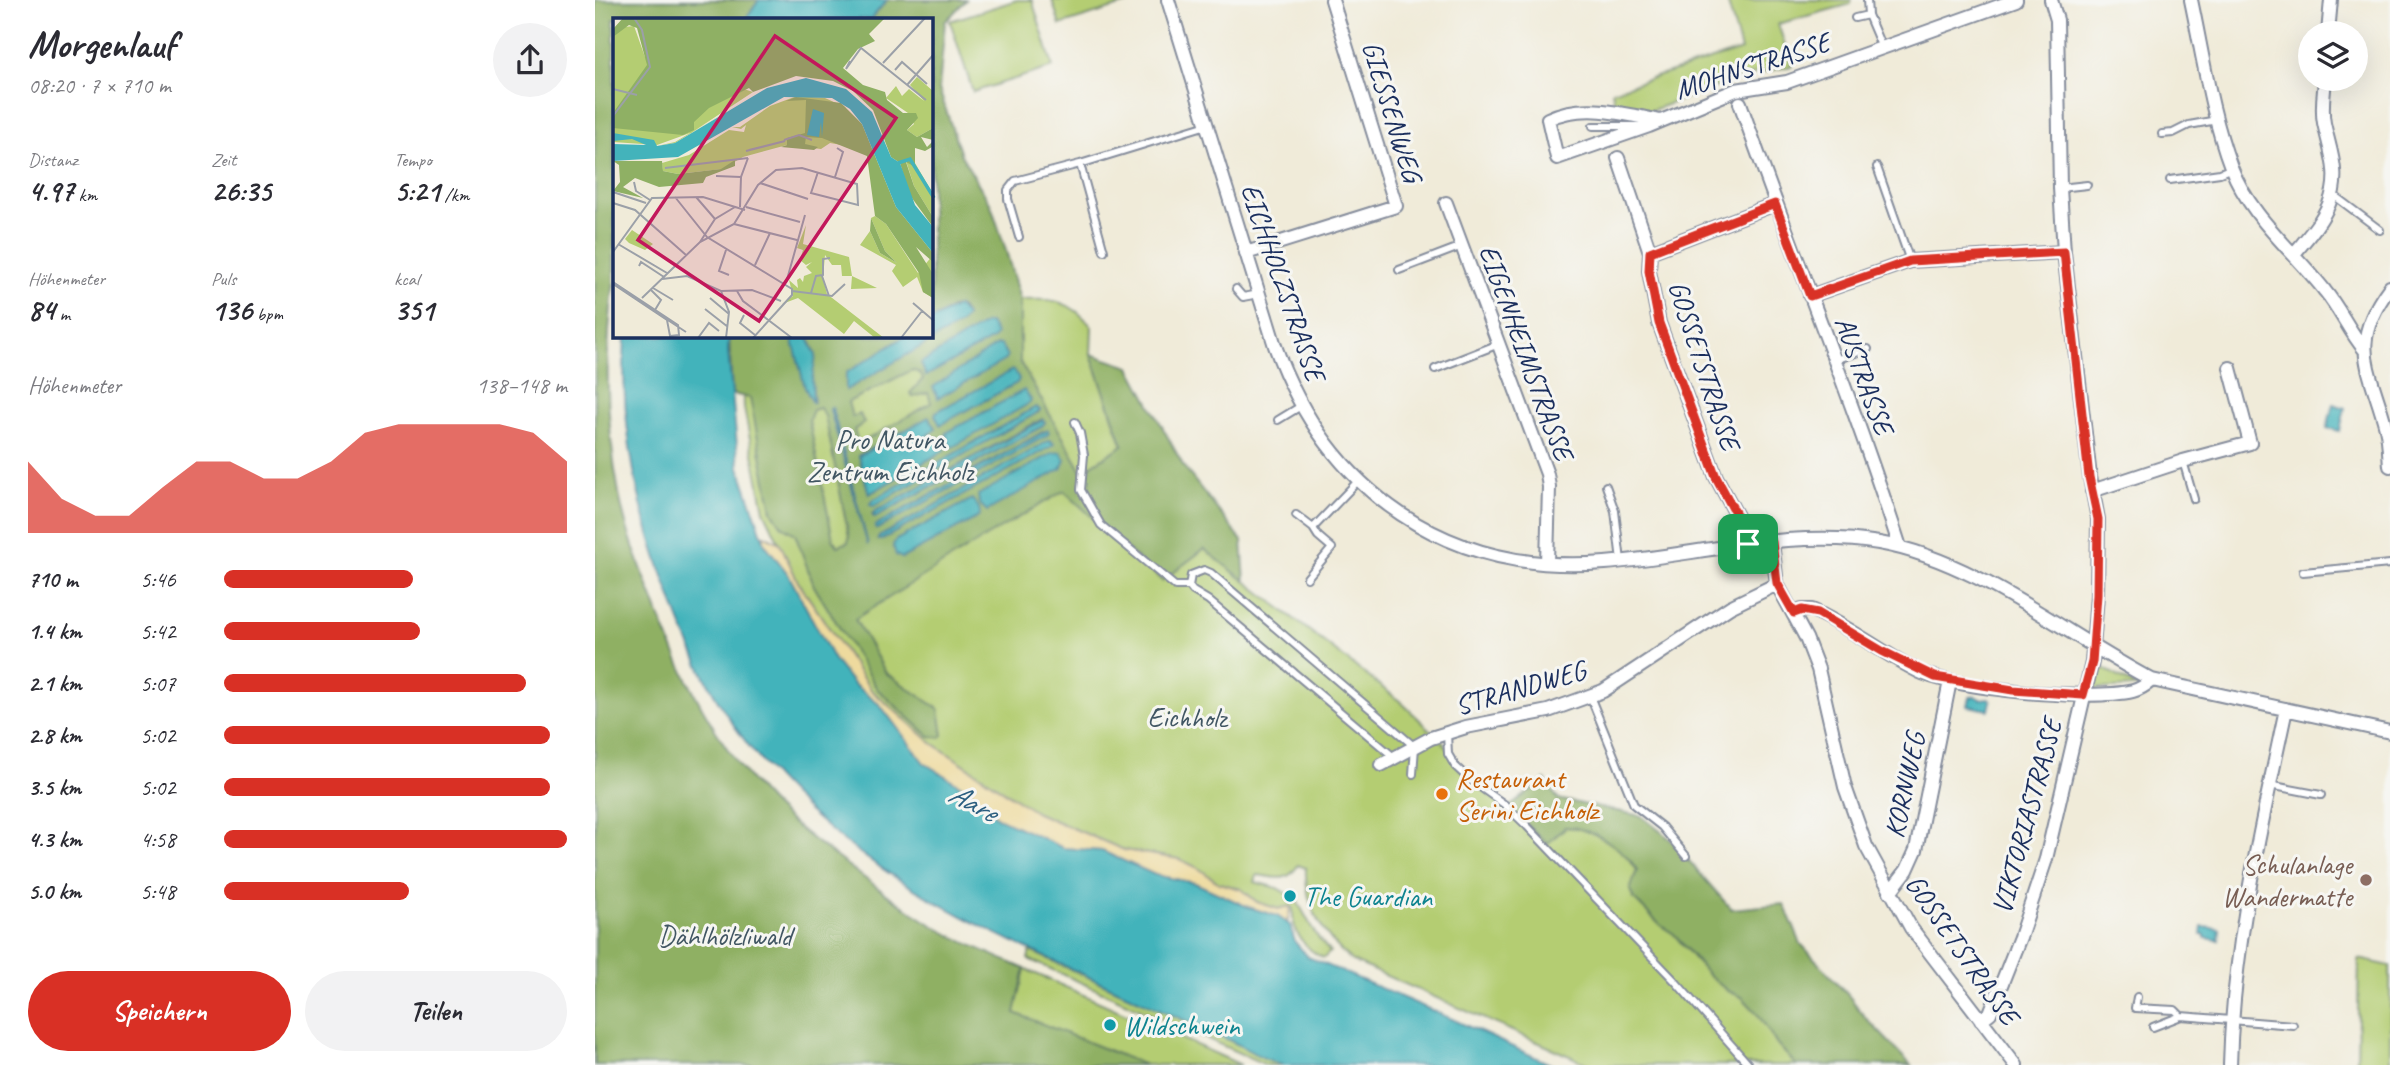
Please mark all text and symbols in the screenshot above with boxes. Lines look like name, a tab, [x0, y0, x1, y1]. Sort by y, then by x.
inset map	[613, 18, 933, 338]
text: Morgenlauf	[28, 21, 175, 68]
map controls	[2298, 21, 2368, 91]
button: layers	[2298, 21, 2368, 91]
button: share	[493, 23, 567, 97]
street label: MOHNSTRASSE	[1670, 23, 1837, 107]
street label: GIESSENWEG	[1355, 37, 1432, 189]
text: 08:20 · 7 × 710 m	[28, 71, 171, 100]
text: Distanz	[28, 148, 78, 172]
text: Zeit	[211, 148, 236, 172]
text: Tempo	[394, 148, 432, 172]
text: 4.97	[28, 172, 74, 210]
text: 26:35	[211, 172, 271, 210]
text: 5:21	[394, 172, 440, 210]
street label: EICHHOLZSTRASSE	[1233, 179, 1335, 389]
text: km	[74, 183, 97, 207]
text: /km	[440, 183, 469, 207]
street label: EIGENHEIMSTRASSE	[1471, 240, 1583, 467]
text: Höhenmeter	[28, 267, 105, 291]
text: Puls	[211, 267, 236, 291]
text: kcal	[394, 267, 419, 291]
street label: GOSSETSTRASSE	[1661, 276, 1749, 457]
text: 84	[28, 291, 55, 329]
text: 136	[211, 291, 252, 329]
text: 351	[394, 291, 434, 329]
text: m	[55, 302, 70, 326]
text: bpm	[252, 302, 283, 326]
street label: AUSTRASSE	[1827, 312, 1903, 442]
text: Höhenmeter	[28, 371, 121, 400]
text: 138–148 m	[476, 371, 567, 400]
park label: Pro Natura Zentrum Eichholz	[807, 422, 975, 489]
pin	[1718, 514, 1778, 574]
icon: arrive	[1729, 525, 1767, 563]
text: 710 m	[28, 565, 78, 594]
text: 5:46	[140, 565, 176, 594]
text: 1.4 km	[28, 617, 82, 646]
text: 5:42	[140, 617, 176, 646]
street label: STRANDWEG	[1451, 651, 1593, 723]
text: 2.1 km	[28, 669, 82, 698]
text: 5:07	[140, 669, 176, 698]
park label: Eichholz	[1148, 700, 1229, 735]
street label: VIKTORIASTRASSE	[1984, 711, 2070, 917]
text: 2.8 km	[28, 721, 82, 750]
text: 5:02	[140, 721, 176, 750]
street label: KORNWEG	[1876, 726, 1933, 841]
place label: Restaurant Serini Eichholz	[1456, 761, 1601, 828]
text: 3.5 km	[28, 773, 81, 802]
text: 5:02	[140, 773, 176, 802]
water label: Aare	[943, 774, 1007, 832]
marker: Restaurant Serini Eichholz	[1434, 786, 1450, 802]
text: 4.3 km	[28, 825, 82, 854]
text: 4:58	[140, 825, 176, 854]
place label: Schulanlage Wandermatte	[2222, 847, 2354, 914]
street label: GOSSETSTRASSE	[1898, 868, 2029, 1034]
marker: Schulanlage Wandermatte	[2358, 872, 2374, 888]
text: 5.0 km	[28, 877, 81, 906]
text: 5:48	[140, 877, 176, 906]
place label: The Guardian	[1304, 879, 1434, 914]
marker: The Guardian	[1282, 888, 1298, 904]
park label: Dählhölzliwald	[658, 918, 796, 953]
button: Speichern	[28, 971, 291, 1051]
button: Teilen	[305, 971, 567, 1051]
place label: Wildschwein	[1124, 1008, 1241, 1043]
marker: Wildschwein	[1102, 1017, 1118, 1033]

